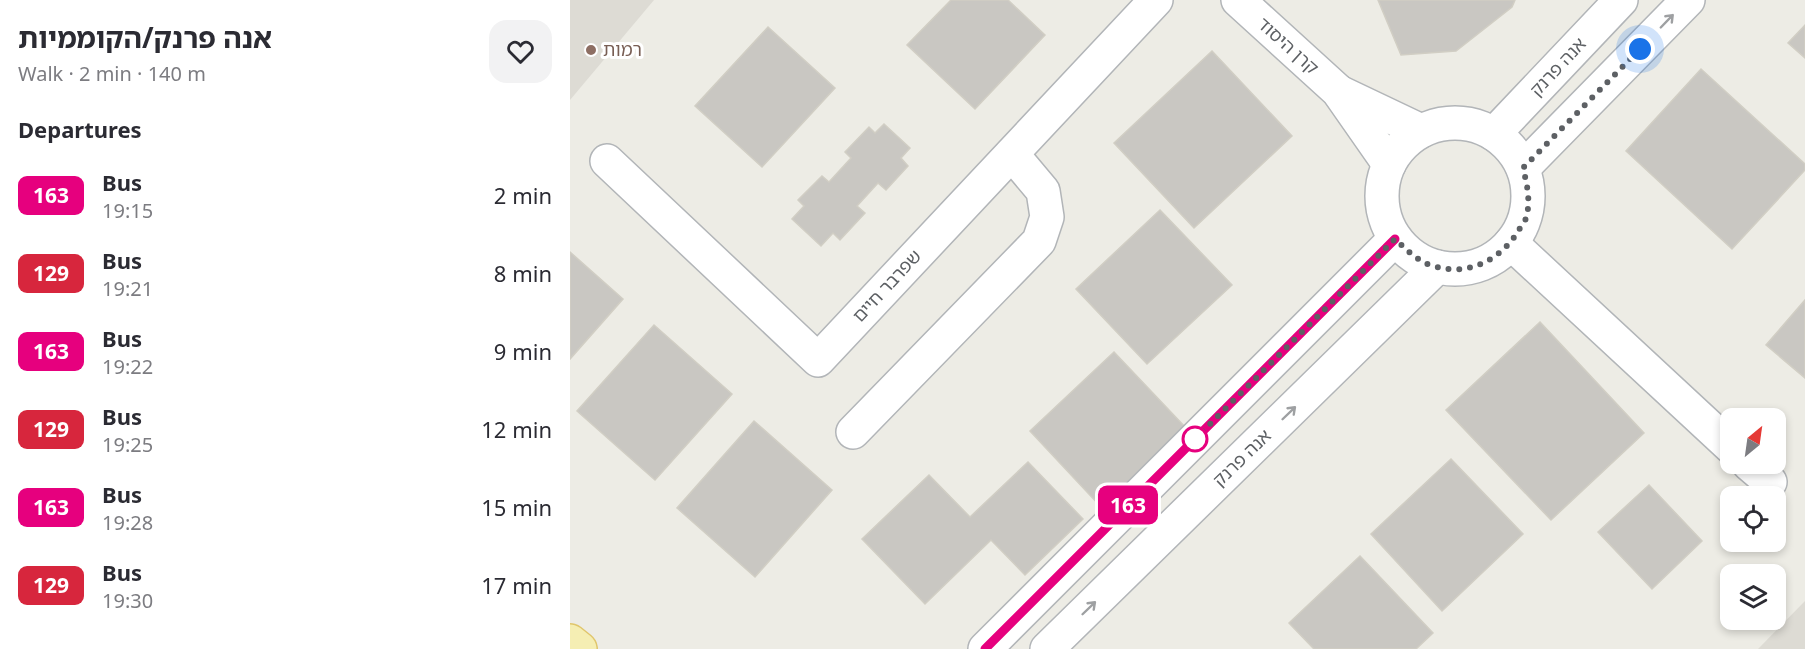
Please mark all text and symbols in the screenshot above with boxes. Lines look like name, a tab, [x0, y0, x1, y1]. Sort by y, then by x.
street label: קרן היסוד	[1253, 11, 1324, 79]
one-way arrow	[1660, 13, 1674, 28]
text: אנה פרנק/הקוממיות	[18, 18, 272, 56]
button: heart	[489, 20, 552, 83]
street label: אנה פרנק	[1524, 32, 1591, 101]
your location	[1625, 34, 1655, 64]
place label: רמות	[603, 37, 642, 61]
marker: רמות	[584, 43, 598, 57]
text: Walk · 2 min · 140 m	[18, 60, 206, 87]
text: Departures	[18, 114, 142, 144]
text: Bus	[102, 167, 142, 197]
text: 2 min	[494, 180, 552, 210]
text: 163	[33, 181, 69, 209]
text: 19:15	[102, 197, 153, 224]
street label: שפרבר חיים	[847, 244, 926, 327]
text: Bus	[102, 245, 142, 275]
text: 8 min	[494, 258, 552, 288]
text: 129	[33, 259, 69, 287]
text: 19:21	[102, 275, 153, 302]
text: Bus	[102, 323, 142, 353]
text: 9 min	[494, 336, 552, 366]
text: 163	[33, 337, 69, 365]
text: 19:22	[102, 353, 153, 380]
text: Bus	[102, 401, 142, 431]
one-way arrow	[1281, 406, 1296, 420]
north arrow	[1720, 408, 1786, 474]
map controls	[1720, 408, 1786, 630]
text: 12 min	[481, 414, 552, 444]
text: 129	[33, 415, 69, 443]
street label: אנה פרנק	[1207, 423, 1276, 491]
unlabelled marker	[1182, 426, 1208, 452]
text: 19:25	[102, 431, 153, 458]
text: Bus	[102, 479, 142, 509]
line badge: 163	[1094, 486, 1162, 524]
button: locate	[1720, 486, 1786, 552]
text: 163	[1110, 491, 1146, 519]
text: 15 min	[481, 492, 552, 522]
text: 163	[33, 493, 69, 521]
text: 19:28	[102, 509, 153, 536]
text: Bus	[102, 557, 142, 587]
button: layers	[1720, 564, 1786, 630]
text: 17 min	[481, 570, 552, 600]
text: 129	[33, 571, 69, 599]
text: 19:30	[102, 587, 153, 614]
one-way arrow	[1082, 601, 1097, 615]

